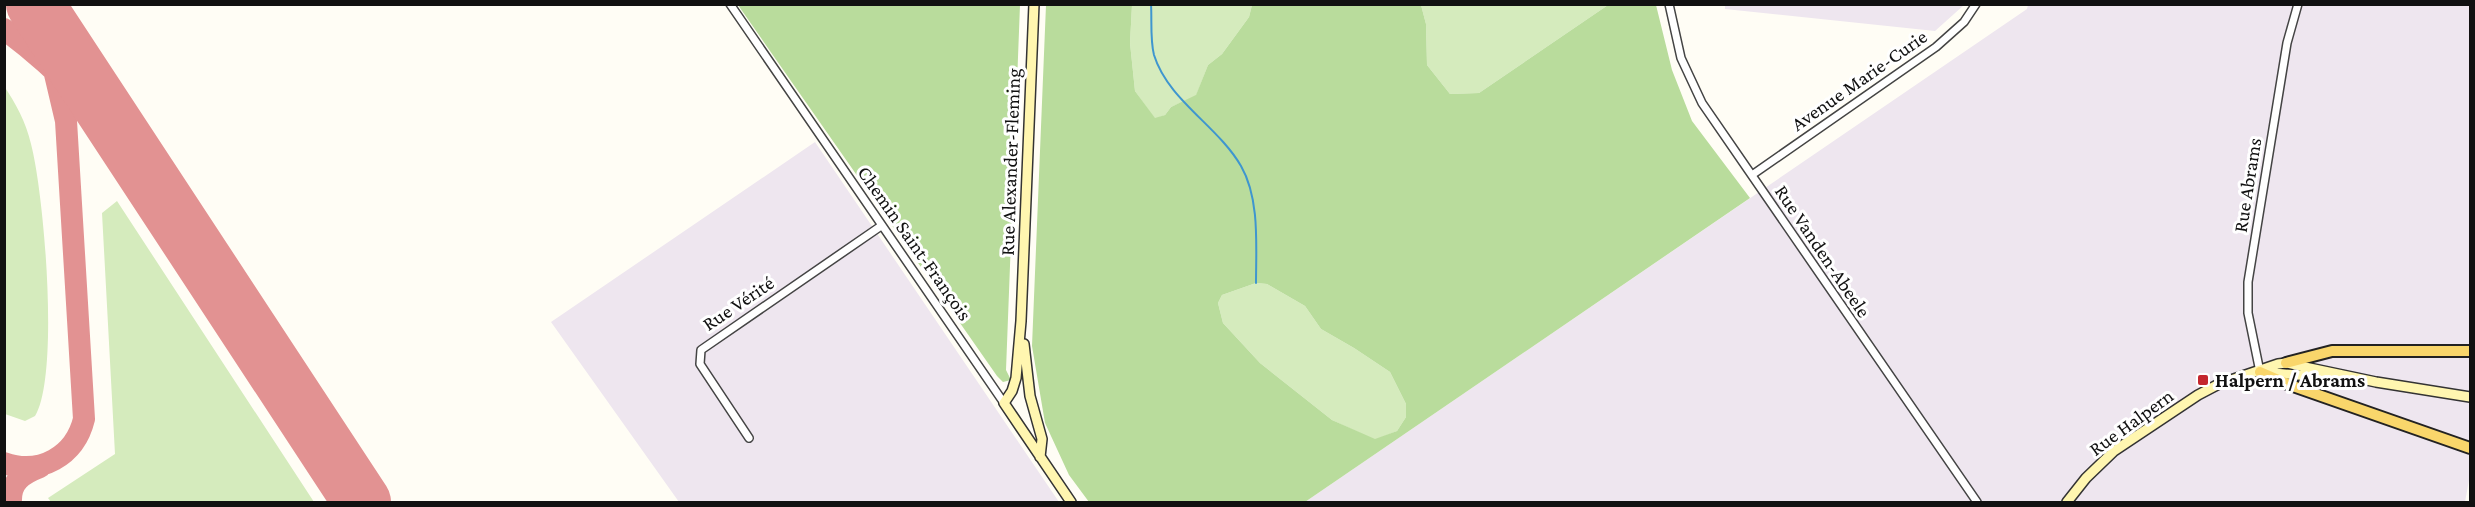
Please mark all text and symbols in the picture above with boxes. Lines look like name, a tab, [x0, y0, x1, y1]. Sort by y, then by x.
street label: Avenue Marie-Curie	[1787, 25, 1931, 135]
street label: Rue Alexander-Fleming	[996, 67, 1025, 256]
street label: Rue Abrams	[2229, 136, 2265, 234]
street label: Chemin Saint-François	[853, 162, 977, 325]
street label: Rue Vanden-Abeele	[1771, 181, 1876, 322]
street label: Rue Vérité	[698, 271, 778, 335]
place label: Halpern / Abrams	[2215, 369, 2365, 391]
marker: Halpern / Abrams	[2196, 373, 2210, 387]
street label: Rue Halpern	[2085, 384, 2178, 461]

